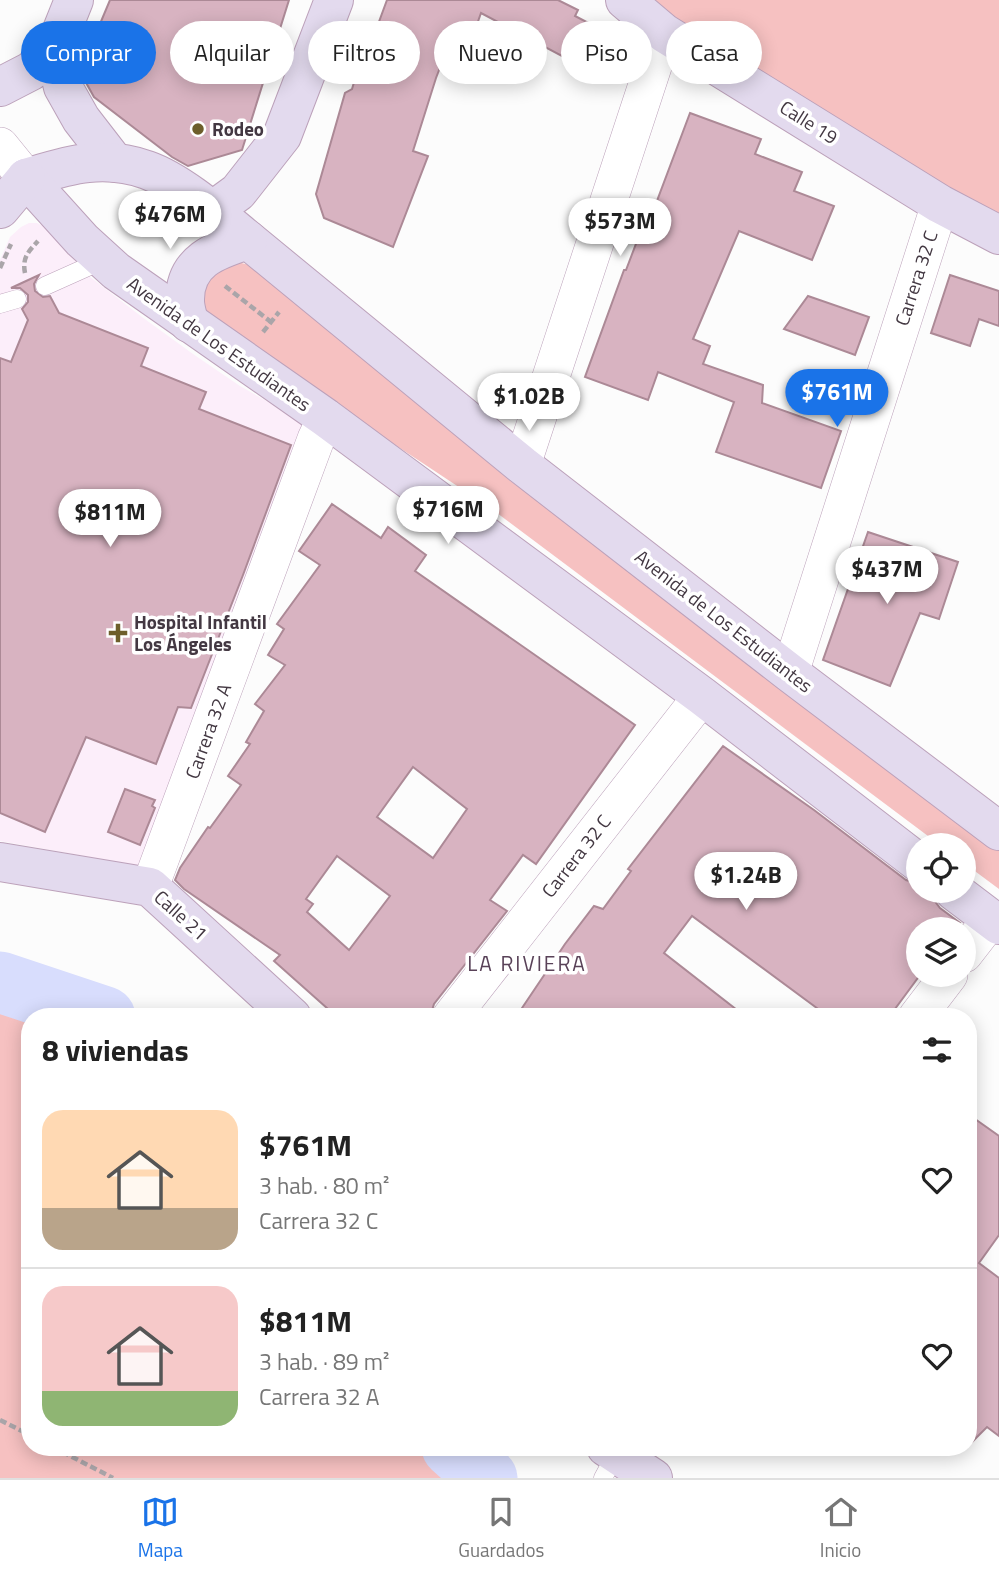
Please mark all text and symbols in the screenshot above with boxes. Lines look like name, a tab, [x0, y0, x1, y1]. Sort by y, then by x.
chip: Comprar	[21, 21, 156, 84]
chip: Alquilar	[170, 21, 294, 84]
chip: Filtros	[308, 21, 420, 84]
chip: Nuevo	[434, 21, 547, 84]
chip: Piso	[561, 21, 652, 84]
chip: Casa	[666, 21, 762, 84]
street label: Calle 19	[775, 92, 844, 151]
place label: Rodeo	[212, 114, 264, 143]
marker: Rodeo	[190, 121, 206, 137]
pin: $476M	[121, 191, 219, 251]
text: $476M	[134, 196, 206, 231]
pin: $573M	[571, 198, 669, 258]
text: $573M	[584, 203, 656, 238]
street label: Carrera 32 C	[887, 227, 945, 329]
street label: Avenida de Los Estudiantes	[121, 269, 317, 418]
pin: $761M	[788, 370, 886, 429]
pin: $1.02B	[472, 374, 586, 433]
text: $761M	[801, 374, 873, 409]
text: $1.02B	[493, 378, 565, 413]
pin: $716M	[399, 486, 497, 546]
pin: $811M	[61, 490, 159, 549]
text: $716M	[412, 491, 484, 526]
text: $811M	[74, 494, 146, 529]
street label: Avenida de Los Estudiantes	[629, 542, 819, 699]
pin: $437M	[838, 546, 936, 606]
text: $437M	[851, 551, 923, 586]
place label: Hospital Infantil Los Ángeles	[134, 607, 267, 658]
marker: Hospital Infantil Los Ángeles	[108, 623, 128, 643]
street label: Carrera 32 A	[177, 679, 238, 783]
street label: Carrera 32 C	[534, 808, 617, 903]
map controls	[906, 833, 976, 987]
button: locate	[906, 833, 976, 903]
pin: $1.24B	[689, 852, 803, 912]
text: $1.24B	[710, 857, 782, 892]
street label: Calle 21	[148, 883, 215, 947]
button: layers	[906, 917, 976, 987]
district label: LA RIVIERA	[467, 947, 587, 979]
text: 8 viviendas	[42, 1027, 189, 1073]
icon: filters	[918, 1031, 956, 1069]
text: $761M	[259, 1122, 352, 1168]
icon: home	[98, 1138, 182, 1222]
icon: heart	[918, 1161, 956, 1199]
text: 3 hab. · 80 m²	[259, 1168, 389, 1203]
text: Carrera 32 C	[259, 1203, 378, 1238]
text: $811M	[259, 1298, 352, 1344]
icon: home	[98, 1314, 182, 1398]
icon: heart	[918, 1337, 956, 1375]
text: 3 hab. · 89 m²	[259, 1344, 389, 1379]
text: Carrera 32 A	[259, 1379, 379, 1414]
tab: Mapa	[138, 1493, 183, 1564]
tab: Guardados	[458, 1493, 544, 1564]
tab: Inicio	[820, 1493, 861, 1564]

